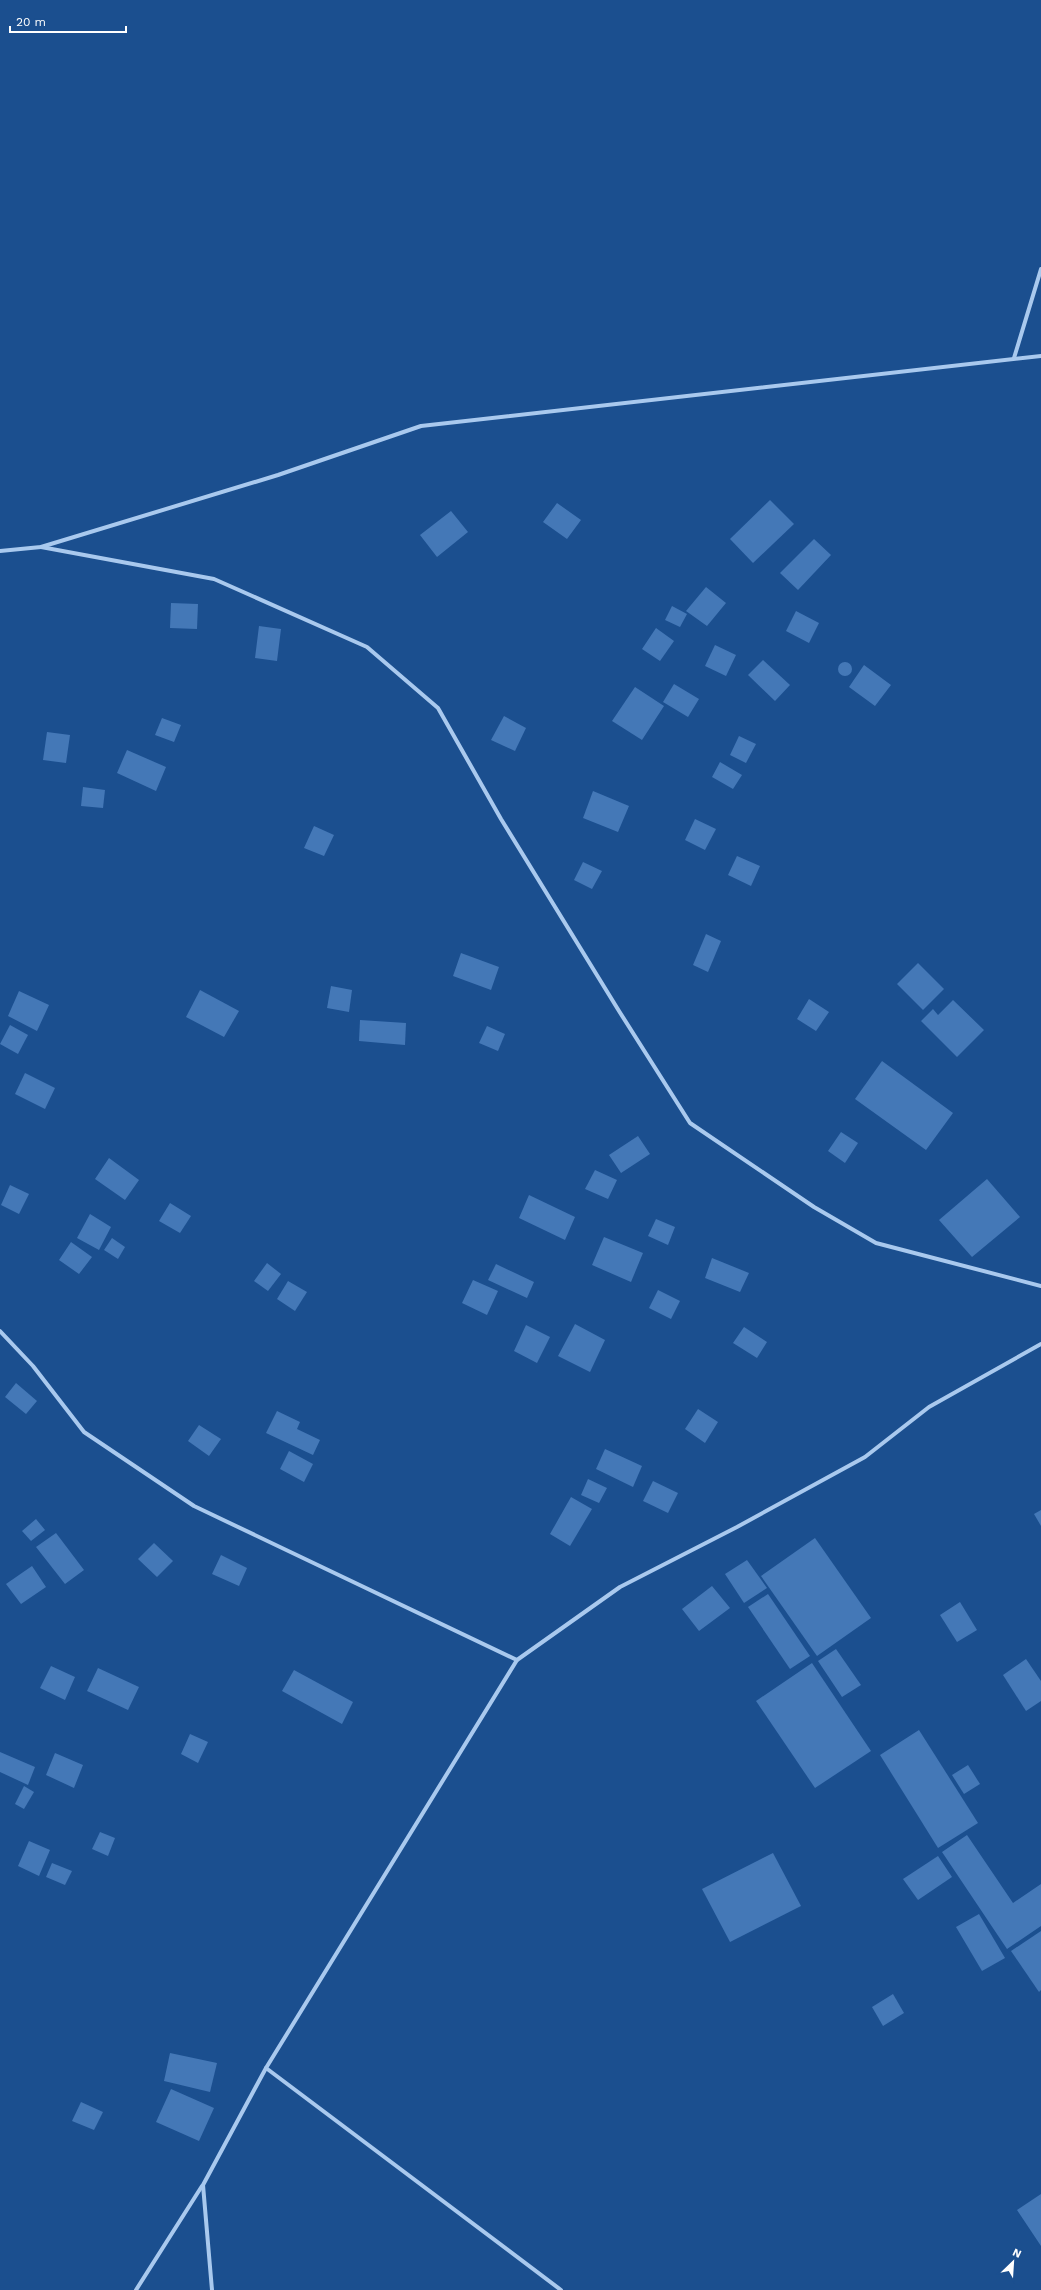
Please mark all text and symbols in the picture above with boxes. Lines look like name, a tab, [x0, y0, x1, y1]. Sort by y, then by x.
scale bar	[10, 8, 126, 34]
text: 20 m	[16, 15, 46, 29]
north arrow	[993, 2242, 1033, 2282]
text: N	[1011, 2246, 1023, 2261]

